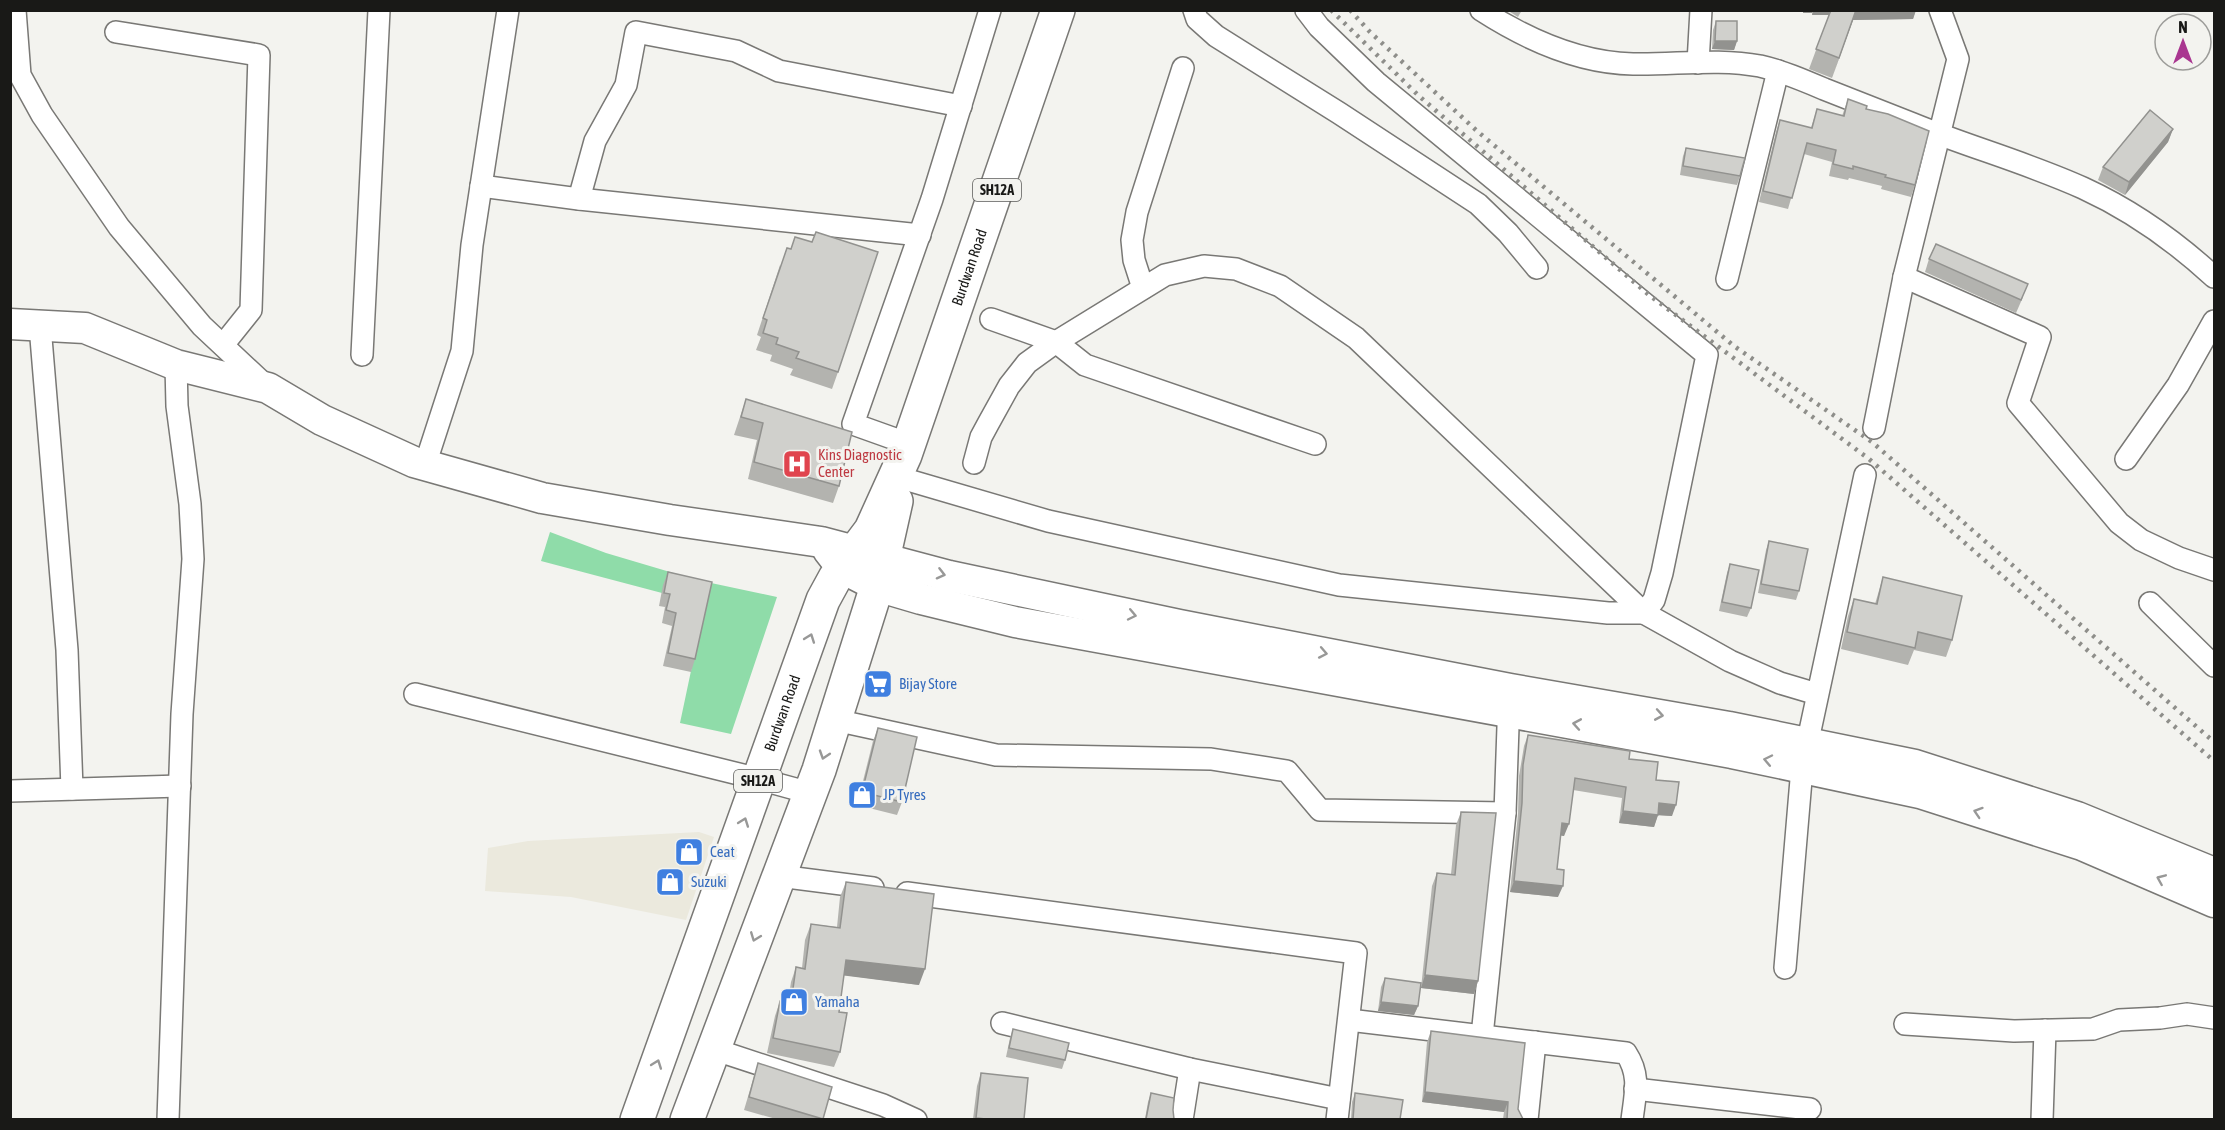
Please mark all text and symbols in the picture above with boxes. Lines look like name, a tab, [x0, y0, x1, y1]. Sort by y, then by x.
north arrow	[2153, 12, 2213, 72]
text: N	[2178, 18, 2188, 36]
road number: SH12A	[973, 179, 1021, 201]
street label: Burdwan Road	[948, 227, 990, 308]
place label: Kins Diagnostic Center	[818, 446, 902, 480]
hospital icon: Kins Diagnostic Center	[781, 448, 813, 480]
one-way arrow	[935, 567, 946, 579]
one-way arrow	[1127, 608, 1137, 621]
one-way arrow	[802, 633, 815, 644]
one-way arrow	[1318, 646, 1328, 659]
supermarket icon: Bijay Store	[862, 668, 894, 700]
street label: Burdwan Road	[761, 673, 803, 753]
place label: Bijay Store	[899, 675, 957, 692]
one-way arrow	[1654, 708, 1664, 721]
one-way arrow	[1572, 718, 1582, 731]
one-way arrow	[818, 749, 831, 760]
one-way arrow	[1763, 755, 1773, 768]
road number: SH12A	[734, 770, 782, 792]
shop icon: JP Tyres	[846, 779, 878, 811]
place label: JP Tyres	[883, 786, 926, 803]
one-way arrow	[1973, 806, 1984, 819]
one-way arrow	[737, 817, 749, 828]
shop icon: Ceat	[673, 836, 705, 868]
place label: Ceat	[710, 843, 735, 860]
shop icon: Suzuki	[654, 866, 686, 898]
place label: Suzuki	[691, 873, 727, 890]
one-way arrow	[2156, 874, 2167, 886]
one-way arrow	[750, 931, 763, 942]
shop icon: Yamaha	[778, 986, 810, 1018]
place label: Yamaha	[815, 993, 860, 1010]
one-way arrow	[649, 1060, 662, 1070]

